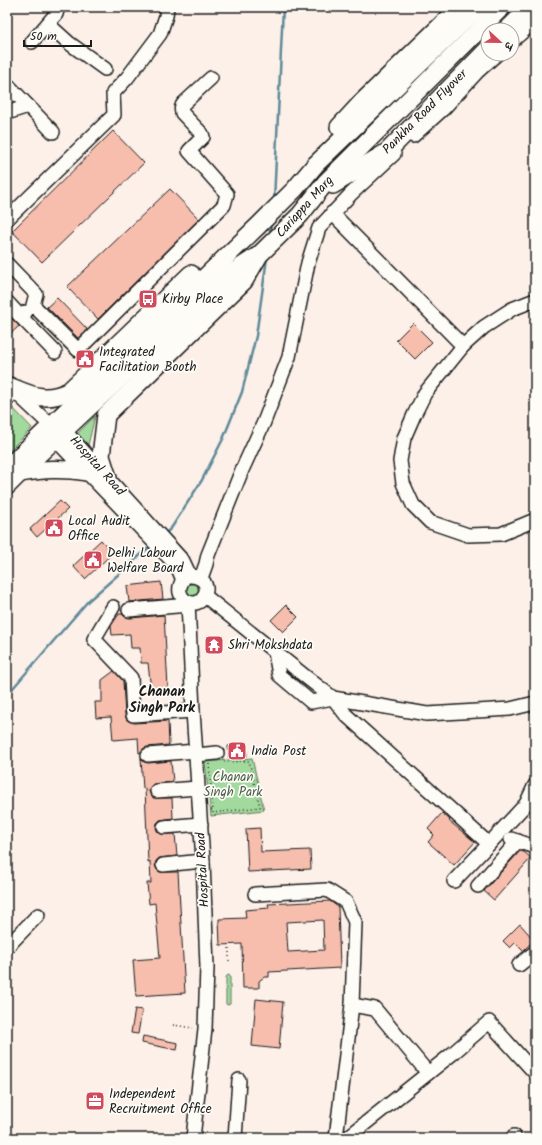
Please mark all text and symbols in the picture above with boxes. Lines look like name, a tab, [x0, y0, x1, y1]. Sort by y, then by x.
scale bar	[24, 22, 91, 48]
north arrow	[480, 22, 520, 62]
text: 50 m	[30, 27, 57, 46]
text: उ	[498, 39, 518, 54]
street label: Pankha Road Flyover	[377, 64, 473, 160]
street label: Cariappa Marg	[271, 171, 339, 243]
bus stop icon: Kirby Place	[137, 288, 159, 310]
place label: Kirby Place	[162, 289, 223, 310]
place label: Integrated Facilitation Booth	[99, 342, 196, 378]
public building icon: Integrated Facilitation Booth	[74, 348, 96, 370]
street label: Hospital Road	[64, 431, 130, 501]
place label: Local Audit Office	[68, 511, 131, 547]
public building icon: Local Audit Office	[43, 517, 65, 539]
place label: Delhi Labour Welfare Board	[107, 543, 184, 579]
public building icon: Delhi Labour Welfare Board	[82, 549, 104, 571]
temple icon: Shri Mokshdata	[203, 634, 225, 656]
place label: Shri Mokshdata	[228, 635, 313, 656]
district label: Chanan Singh Park	[129, 681, 196, 719]
public building icon: India Post	[226, 740, 248, 762]
place label: India Post	[251, 741, 307, 762]
park label: Chanan Singh Park	[204, 767, 263, 803]
street label: Hospital Road	[191, 831, 215, 908]
place label: Independent Recruitment Office	[109, 1084, 212, 1120]
office icon: Independent Recruitment Office	[84, 1090, 106, 1112]

